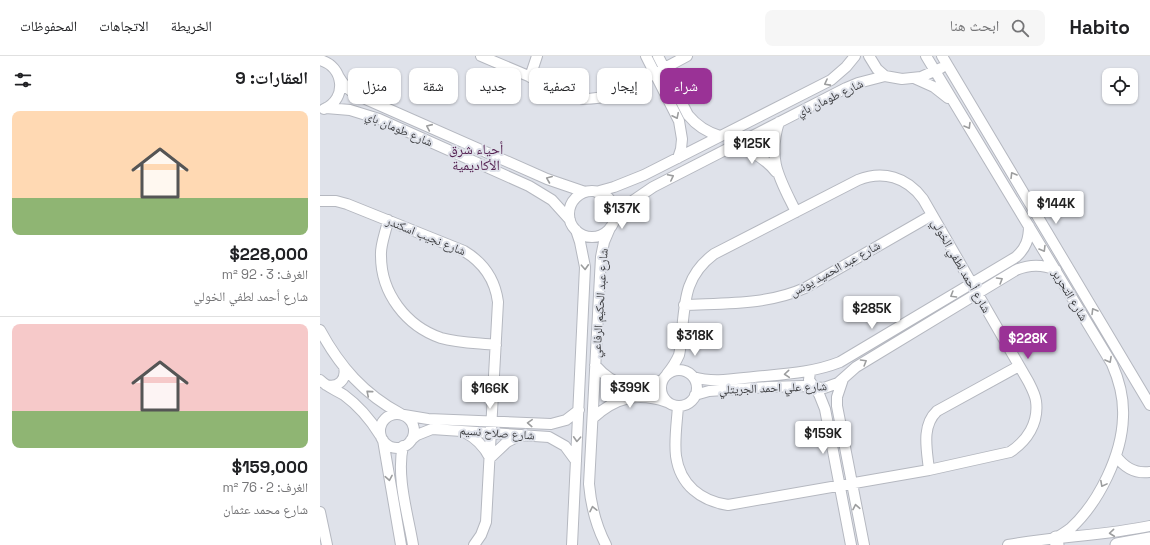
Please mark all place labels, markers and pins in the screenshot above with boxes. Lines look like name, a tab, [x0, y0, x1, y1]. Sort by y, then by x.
pin: $125K	[724, 131, 780, 165]
pin: $144K	[1028, 191, 1084, 225]
pin: $137K	[594, 196, 650, 230]
pin: $285K	[844, 296, 900, 330]
pin: $318K	[667, 323, 723, 357]
pin: $228K	[1000, 326, 1056, 360]
pin: $399K	[602, 375, 658, 409]
pin: $166K	[462, 376, 518, 410]
pin: $159K	[795, 421, 851, 455]

